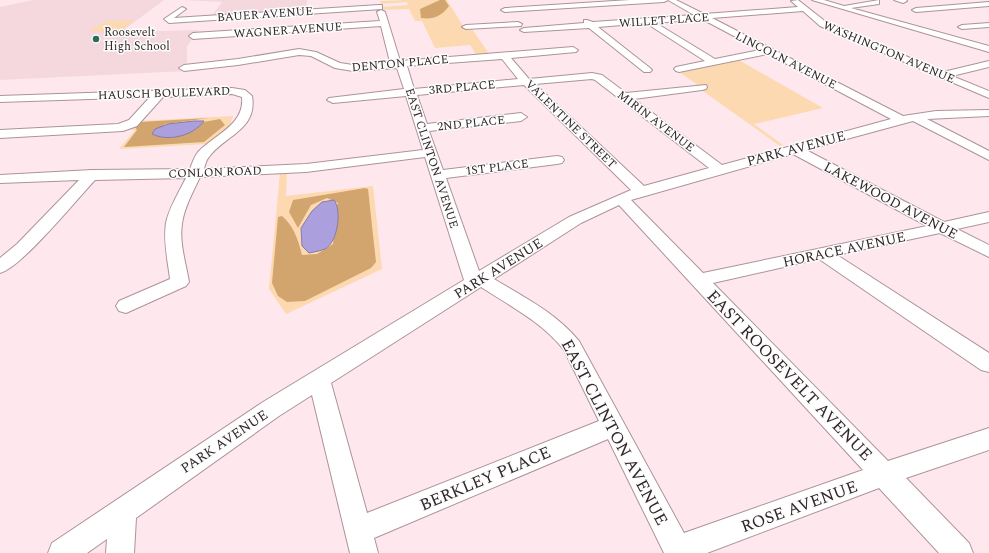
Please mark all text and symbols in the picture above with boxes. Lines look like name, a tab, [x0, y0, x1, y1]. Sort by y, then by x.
street label: BAUER AVENUE	[216, 2, 314, 27]
street label: WILLET PLACE	[618, 8, 710, 33]
street label: WASHINGTON AVENUE	[820, 16, 958, 89]
street label: WAGNER AVENUE	[233, 17, 343, 44]
place label: Roosevelt High School	[104, 23, 170, 56]
street label: LINCOLN AVENUE	[732, 27, 840, 94]
marker: Roosevelt High School	[91, 34, 101, 44]
street label: DENTON PLACE	[351, 50, 449, 77]
street label: 3RD PLACE	[428, 75, 496, 100]
street label: VALENTINE STREET	[521, 75, 621, 173]
street label: HAUSCH BOULEVARD	[98, 82, 230, 105]
street label: EAST CLINTON AVENUE	[400, 85, 463, 231]
street label: MIRIN AVENUE	[613, 86, 699, 157]
street label: 2ND PLACE	[436, 110, 506, 136]
street label: PARK AVENUE	[744, 125, 848, 172]
street label: 1ST PLACE	[464, 154, 530, 181]
street label: LAKEWOOD AVENUE	[820, 156, 961, 245]
street label: CONLON ROAD	[168, 161, 262, 184]
street label: HORACE AVENUE	[781, 226, 907, 273]
street label: PARK AVENUE	[450, 233, 547, 304]
street label: EAST ROOSEVELT AVENUE	[700, 284, 878, 467]
street label: EAST CLINTON AVENUE	[554, 335, 674, 530]
street label: PARK AVENUE	[176, 404, 272, 478]
street label: BERKLEY PLACE	[416, 439, 555, 518]
street label: ROSE AVENUE	[737, 474, 861, 540]

